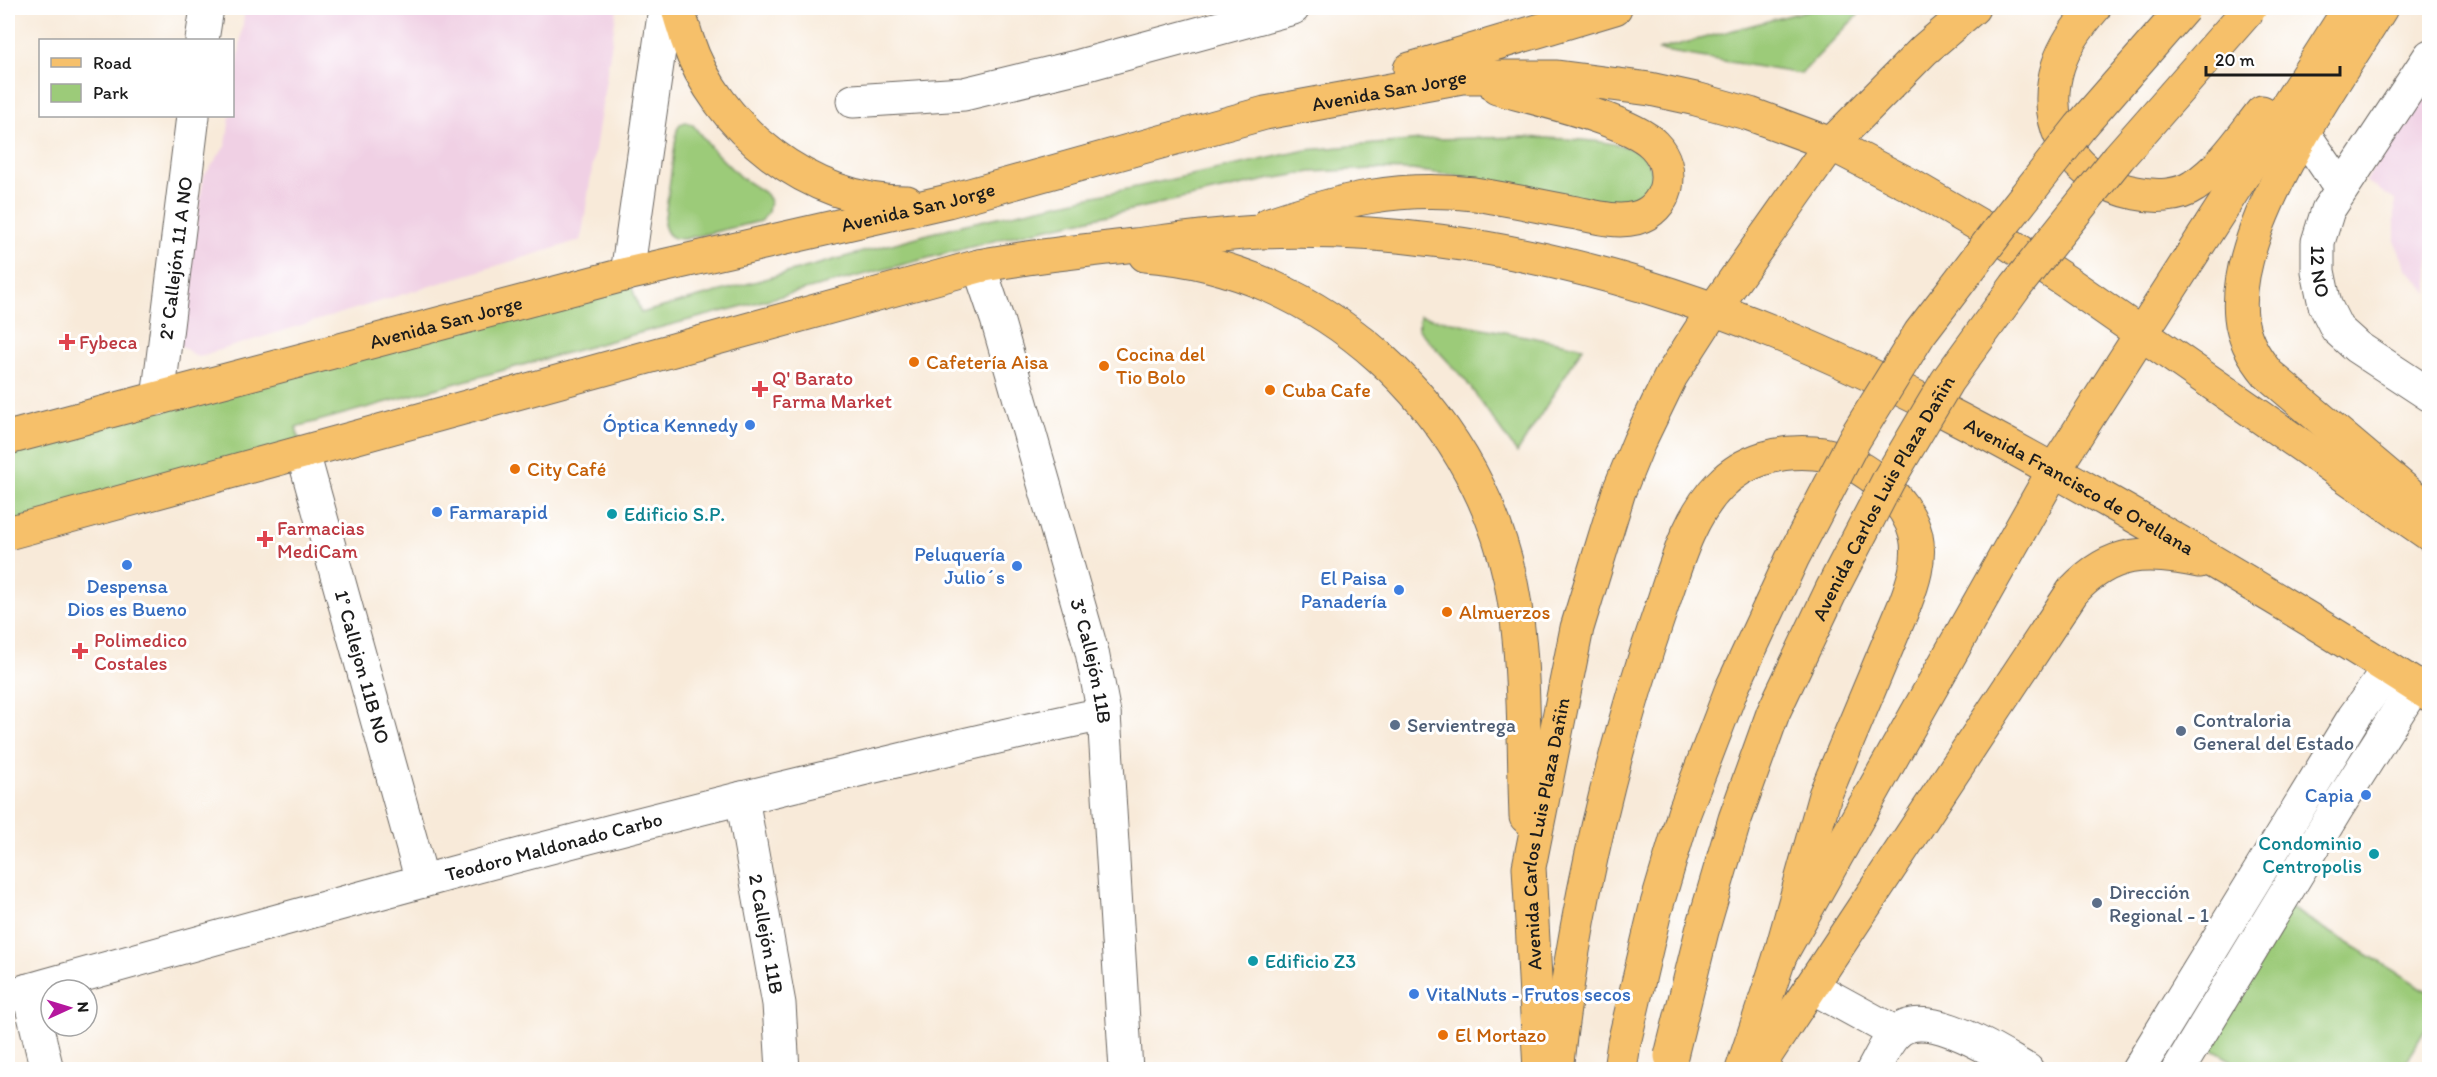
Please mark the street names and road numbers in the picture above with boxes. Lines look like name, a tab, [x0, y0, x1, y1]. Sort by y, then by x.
street label: Avenida San Jorge	[1310, 65, 1467, 116]
street label: 2° Callejón 11 A NO	[153, 175, 197, 341]
street label: Avenida San Jorge	[839, 177, 998, 237]
street label: 12 NO	[2306, 246, 2335, 300]
street label: Avenida San Jorge	[367, 290, 525, 354]
street label: Avenida Carlos Luis Plaza Dañin	[1807, 371, 1960, 624]
street label: Avenida Francisco de Orellana	[1960, 412, 2199, 560]
street label: 1° Callejon 11B NO	[330, 587, 395, 747]
street label: 3° Callejón 11B	[1065, 596, 1117, 724]
street label: Avenida Carlos Luis Plaza Dañin	[1517, 695, 1575, 971]
street label: Teodoro Maldonado Carbo	[443, 806, 665, 886]
street label: 2 Callejón 11B	[744, 872, 789, 996]

